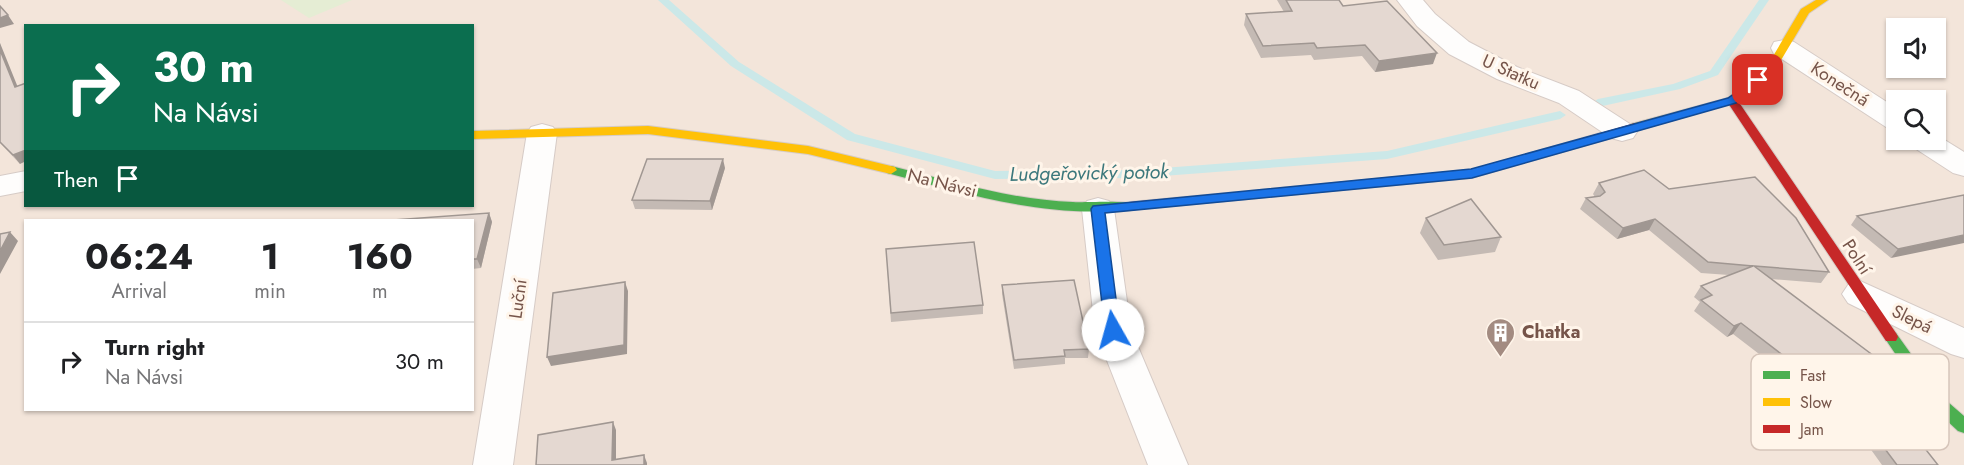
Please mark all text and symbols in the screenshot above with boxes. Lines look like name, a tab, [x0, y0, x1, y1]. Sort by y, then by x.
map controls	[1886, 18, 1946, 150]
button: sound	[1886, 18, 1946, 78]
text: 30 m	[153, 37, 254, 98]
icon: right	[54, 48, 132, 126]
street label: U Statku	[1478, 48, 1544, 96]
pin	[1732, 54, 1783, 105]
street label: Konečná	[1806, 55, 1874, 113]
icon: arrive	[1741, 63, 1774, 96]
button: search	[1886, 90, 1946, 150]
text: Na Návsi	[153, 93, 259, 132]
water label: Ludgeřovický potok	[1009, 157, 1170, 189]
icon: arrive	[111, 162, 144, 195]
street label: Na Návsi	[905, 162, 979, 204]
text: Then	[54, 163, 99, 195]
text: 06:24	[85, 230, 193, 282]
text: 1	[261, 230, 279, 282]
text: 160	[347, 230, 413, 282]
street label: Polní	[1836, 234, 1879, 281]
street label: Luční	[502, 276, 534, 321]
text: Arrival	[112, 277, 167, 306]
text: min	[254, 277, 286, 306]
text: m	[372, 277, 388, 306]
position arrow	[1081, 298, 1145, 362]
street label: Slepá	[1887, 298, 1937, 340]
building icon: Chatka	[1485, 316, 1517, 358]
place label: Chatka	[1522, 319, 1580, 345]
text: Turn right	[105, 331, 205, 363]
icon: right	[54, 345, 87, 378]
text: 30 m	[395, 345, 444, 377]
legend	[1751, 354, 1949, 450]
text: Na Návsi	[105, 363, 183, 392]
text: Fast	[1800, 364, 1826, 387]
text: Slow	[1800, 391, 1832, 414]
text: Jam	[1798, 418, 1824, 441]

